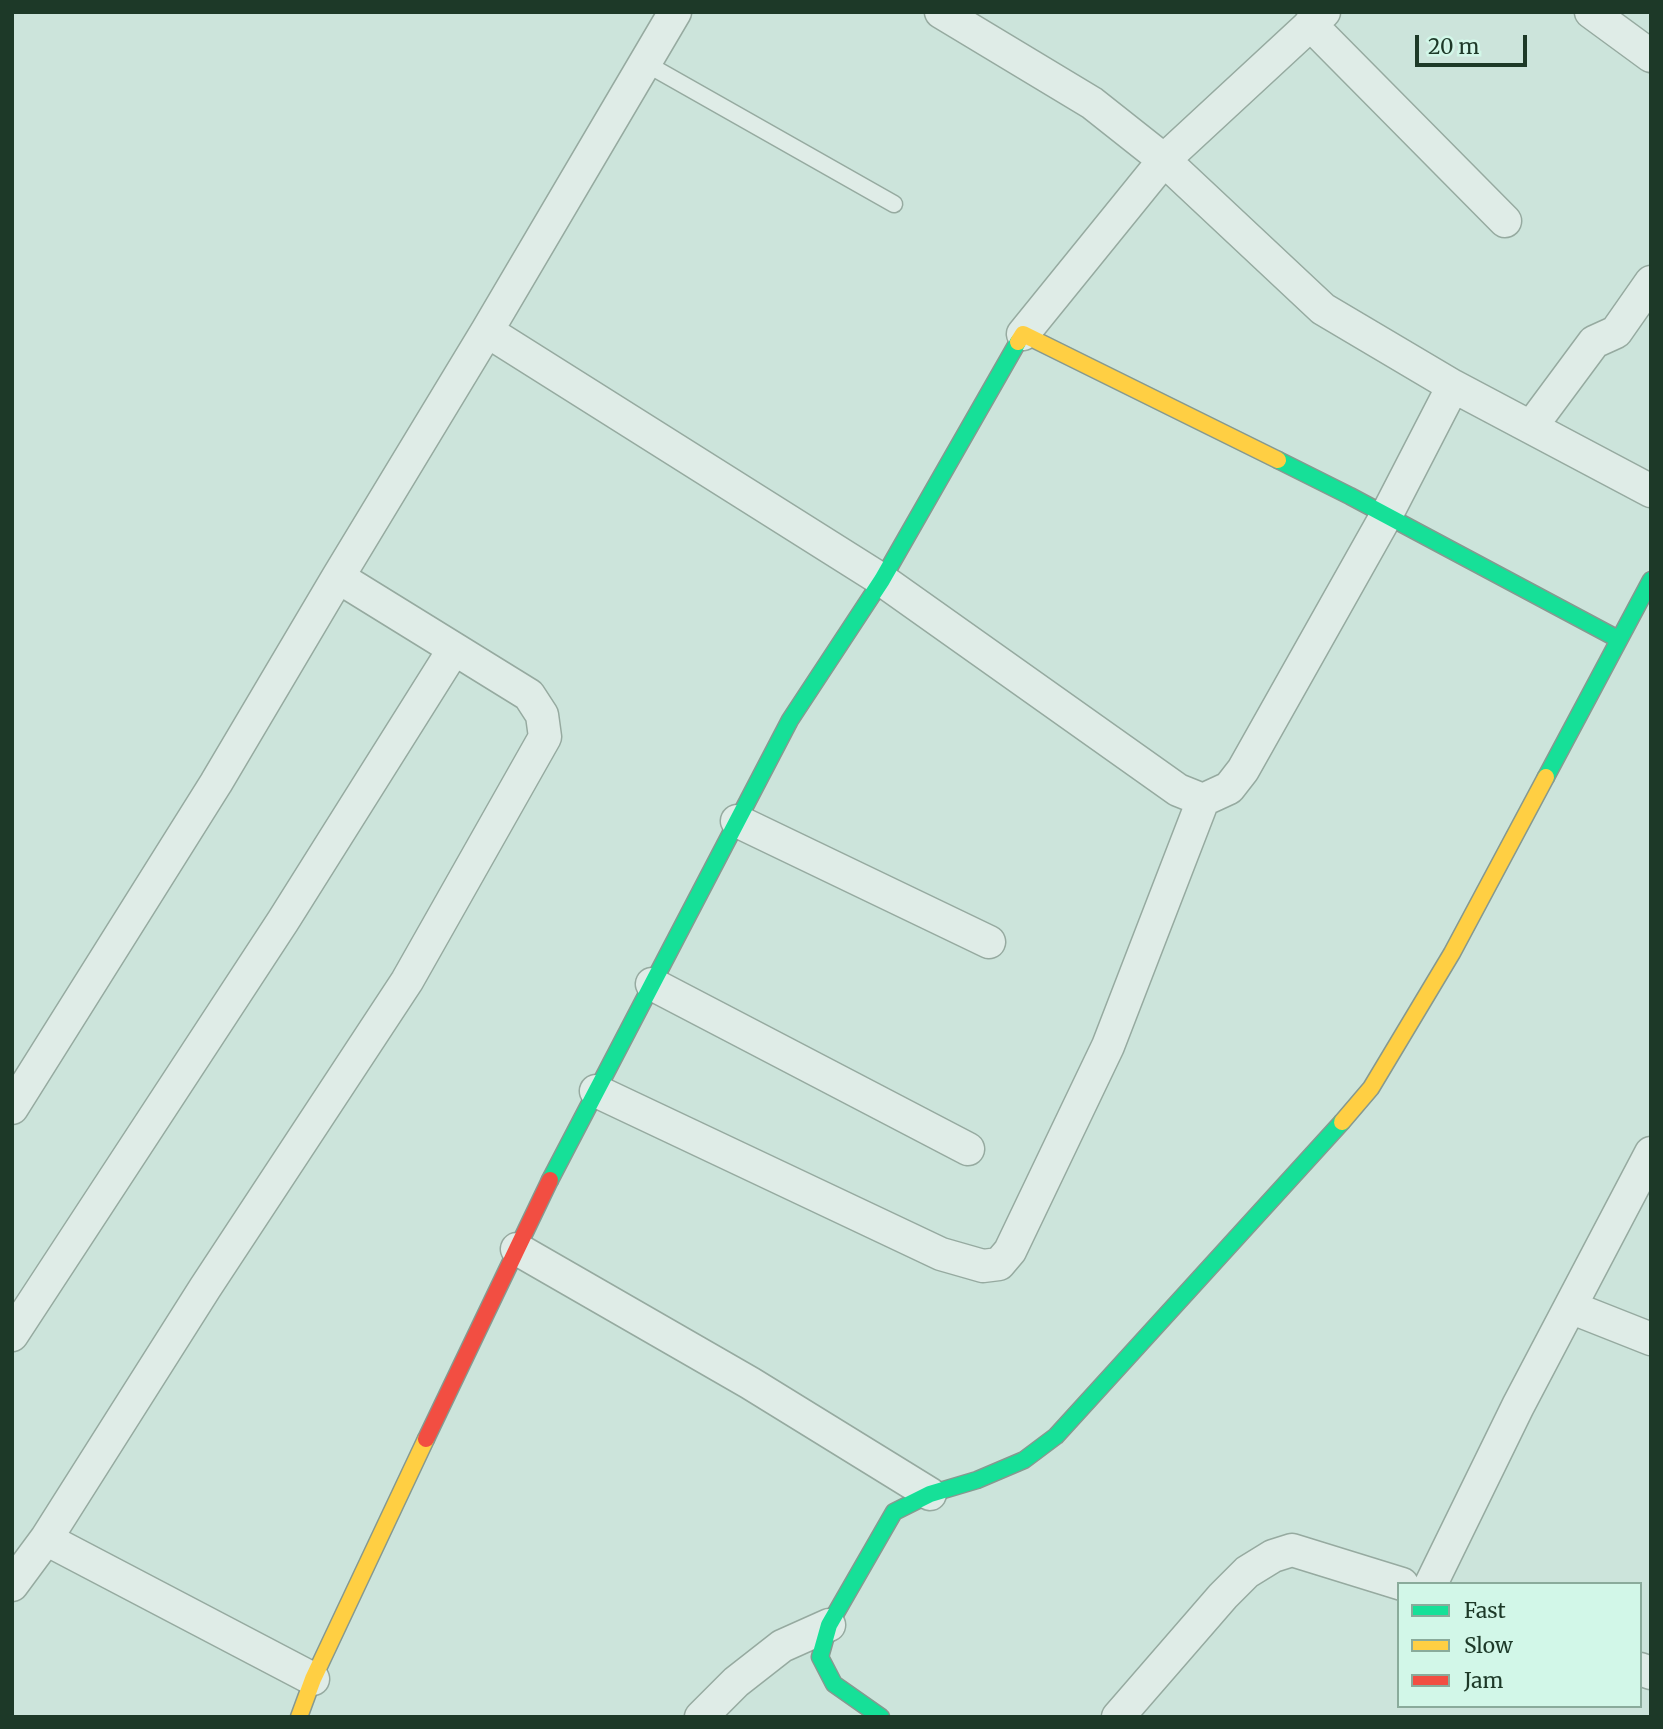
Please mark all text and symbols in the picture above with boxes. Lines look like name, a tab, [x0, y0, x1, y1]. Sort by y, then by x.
scale bar	[1418, 21, 1530, 65]
text: 20 m	[1428, 33, 1479, 60]
legend	[1397, 1582, 1642, 1708]
text: Fast	[1464, 1597, 1506, 1624]
text: Slow	[1464, 1632, 1513, 1659]
text: Jam	[1464, 1667, 1503, 1694]

